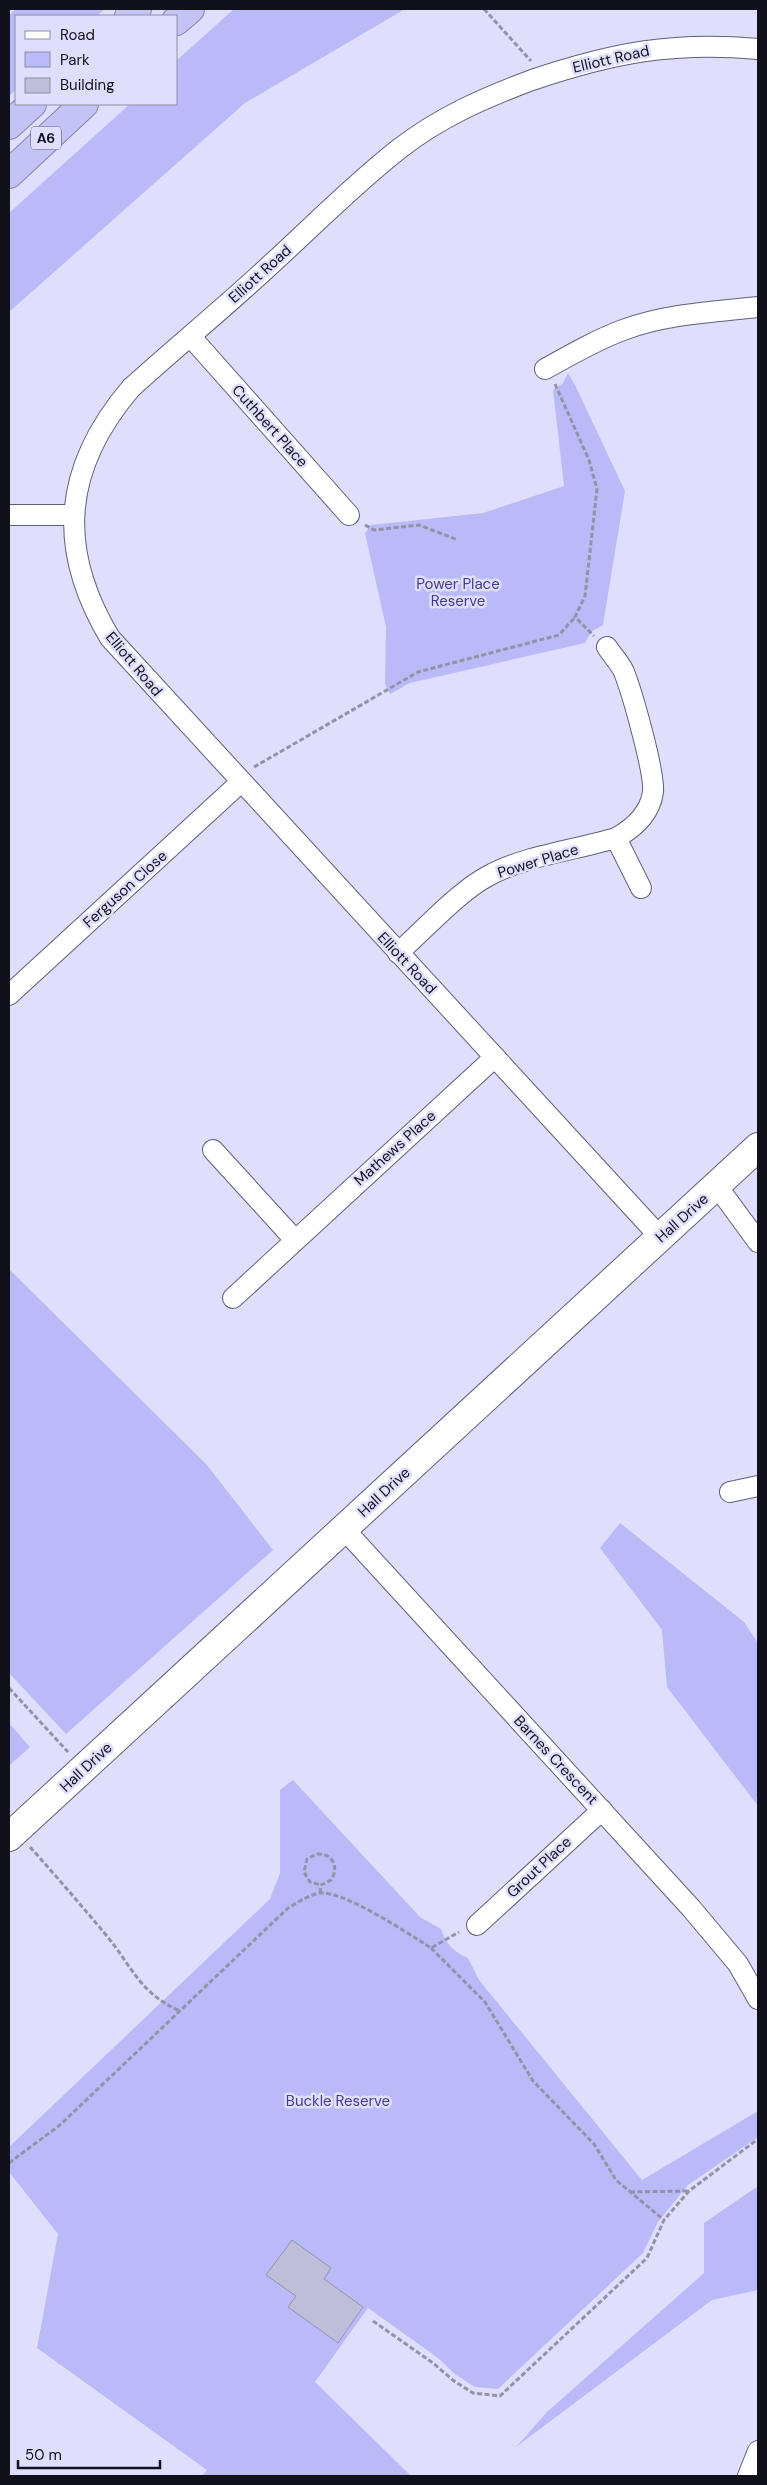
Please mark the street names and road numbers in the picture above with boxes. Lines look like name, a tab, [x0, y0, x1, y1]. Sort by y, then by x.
street label: Elliott Road	[571, 40, 651, 78]
road number: A6	[31, 126, 61, 150]
street label: Elliott Road	[224, 240, 296, 308]
street label: Cuthbert Place	[228, 380, 312, 472]
street label: Elliott Road	[101, 628, 167, 700]
street label: Power Place	[495, 839, 581, 883]
street label: Ferguson Close	[79, 846, 171, 932]
street label: Elliott Road	[373, 928, 441, 998]
street label: Mathews Place	[350, 1106, 440, 1190]
street label: Hall Drive	[651, 1189, 713, 1247]
street label: Hall Drive	[354, 1463, 414, 1521]
street label: Barnes Crescent	[509, 1711, 603, 1809]
street label: Hall Drive	[56, 1738, 116, 1796]
street label: Grout Place	[502, 1832, 576, 1902]

